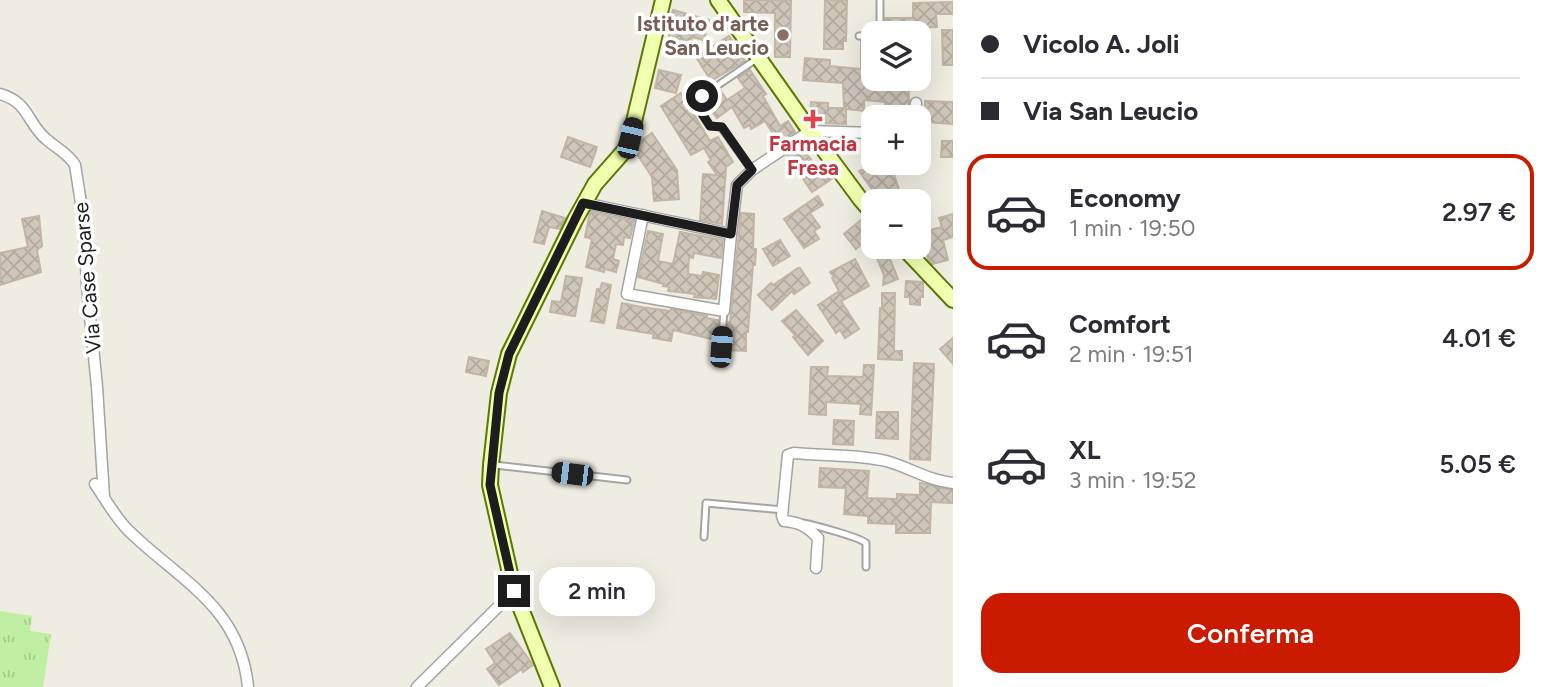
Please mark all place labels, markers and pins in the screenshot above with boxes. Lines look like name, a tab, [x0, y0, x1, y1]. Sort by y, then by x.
place label: Istituto d'arte San Leucio	[637, 11, 769, 60]
marker: Istituto d'arte San Leucio	[775, 27, 791, 43]
marker: Farmacia Fresa	[805, 111, 821, 127]
place label: Farmacia Fresa	[769, 131, 857, 180]

